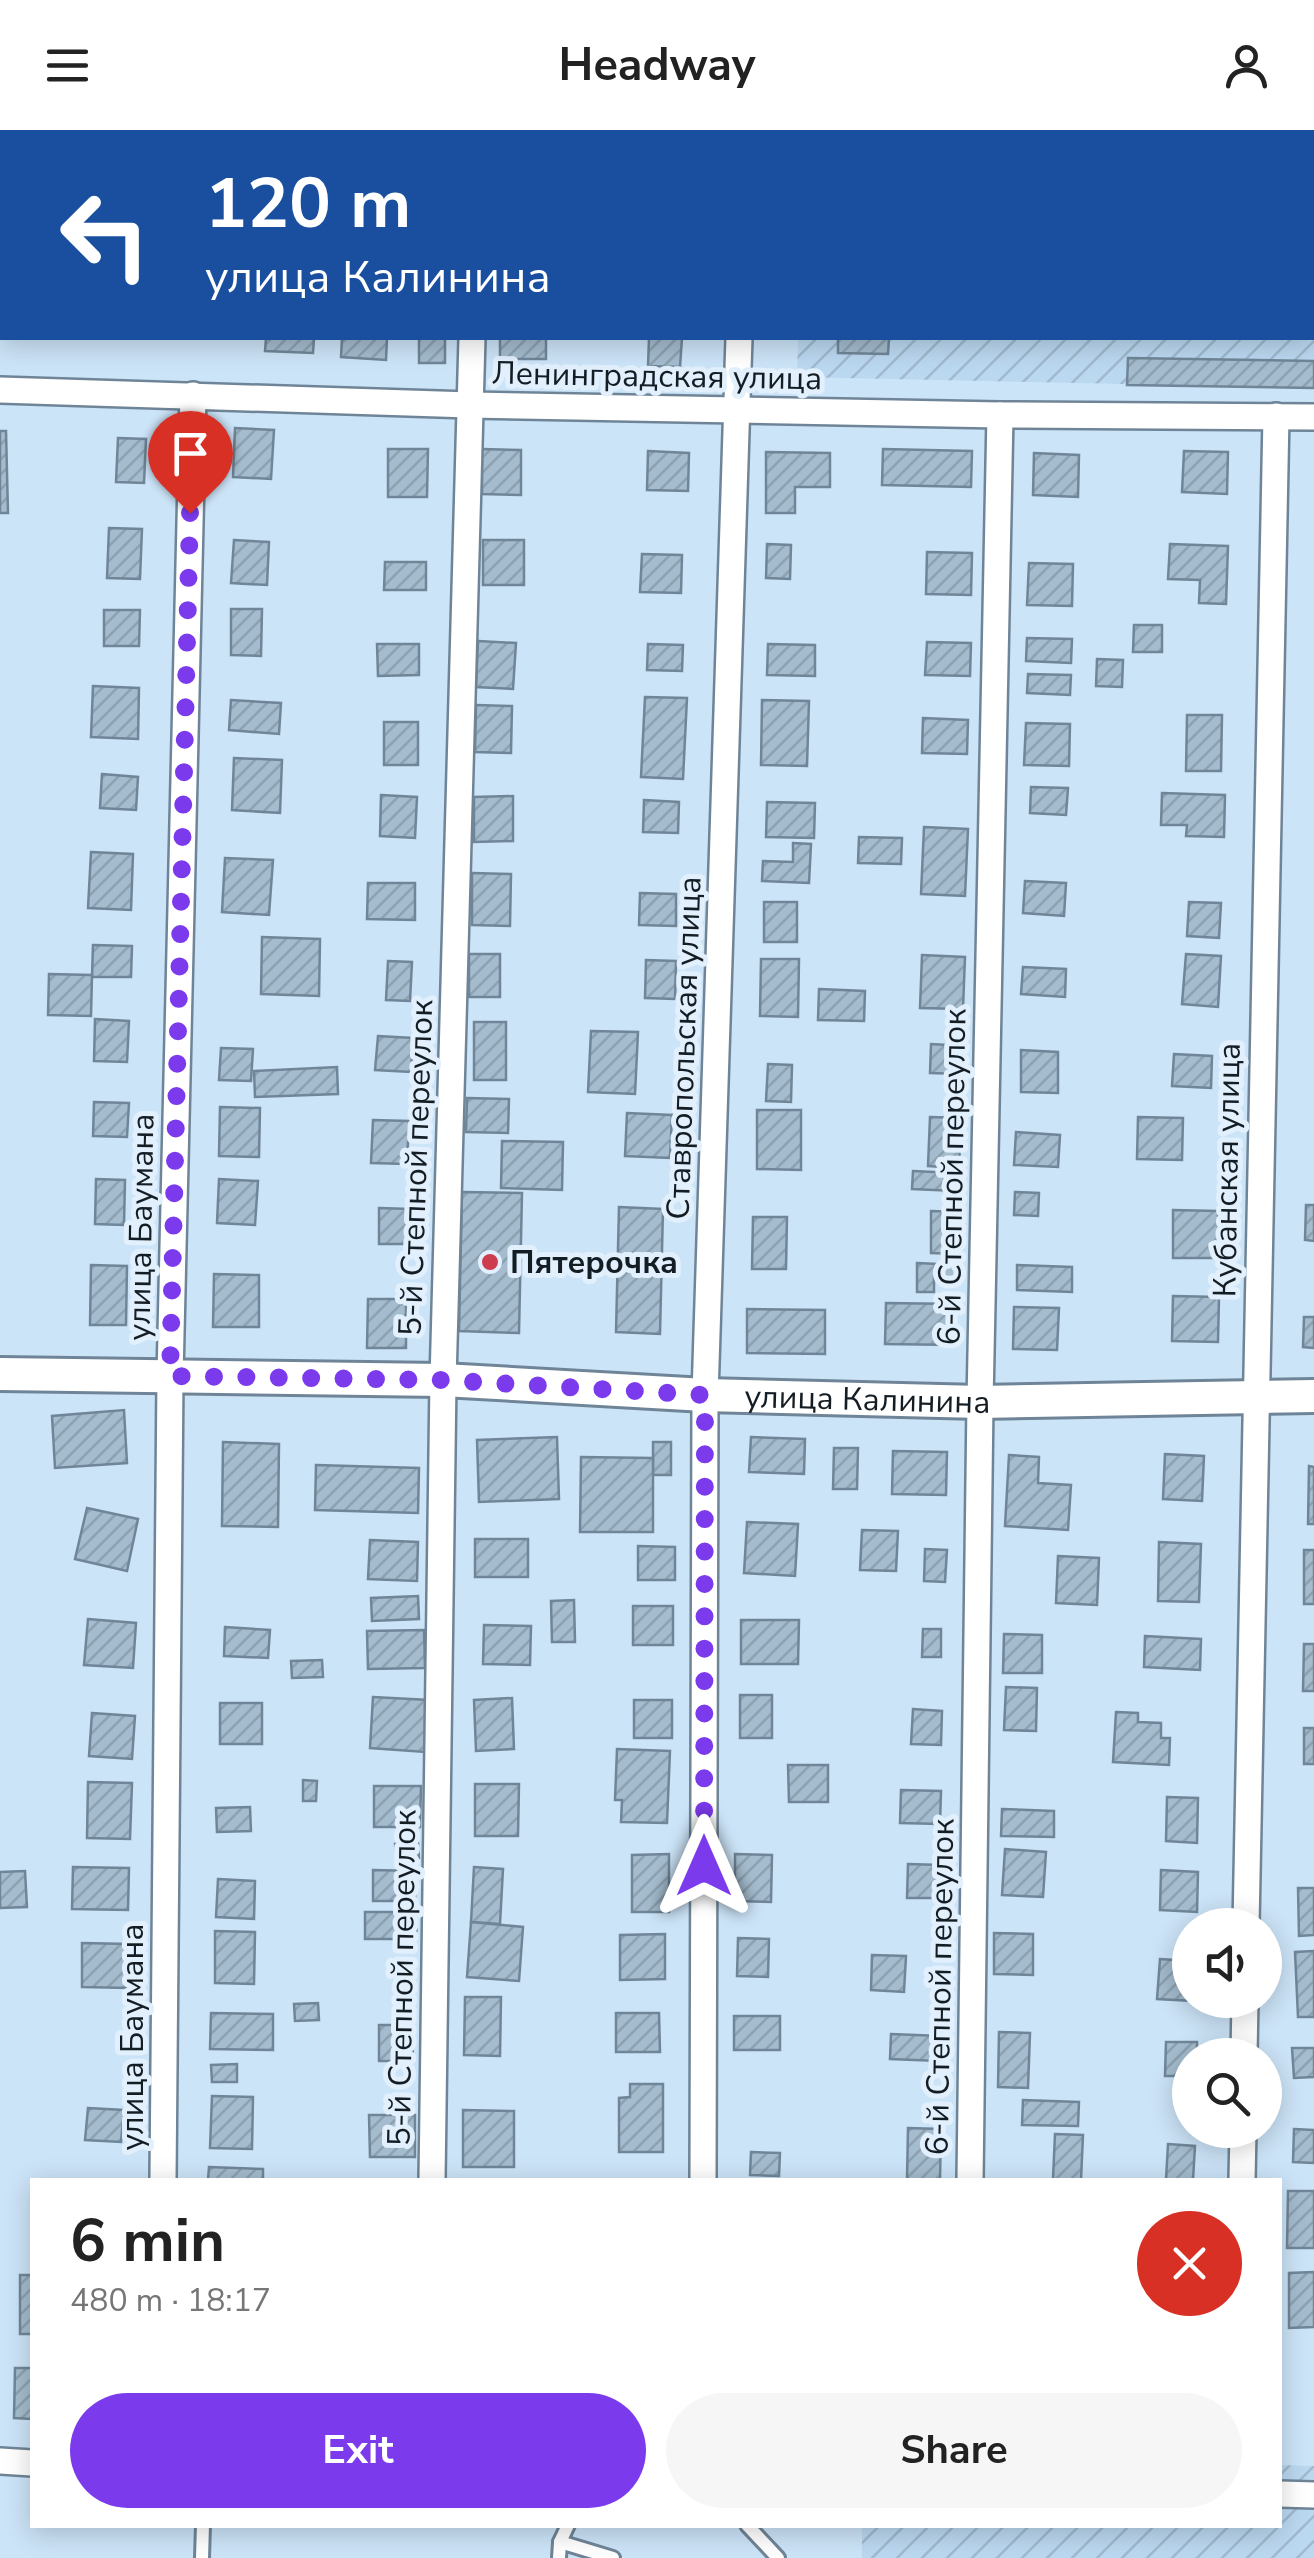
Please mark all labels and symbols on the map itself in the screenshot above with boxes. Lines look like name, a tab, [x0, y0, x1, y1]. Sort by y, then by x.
street label: Ленинградская улица	[491, 352, 823, 400]
pin	[148, 411, 233, 514]
street label: Ставропольская улица	[657, 876, 711, 1220]
street label: 5-й Степной переулок	[389, 999, 443, 1337]
street label: 6-й Степной переулок	[928, 1008, 976, 1346]
street label: Кубанская улица	[1203, 1042, 1251, 1298]
street label: улица Баумана	[118, 1113, 164, 1341]
place label: Пятерочка	[510, 1241, 678, 1284]
marker: Пятерочка	[479, 1251, 501, 1273]
street label: улица Калинина	[744, 1375, 991, 1424]
street label: 5-й Степной переулок	[378, 1809, 426, 2147]
position arrow	[652, 1814, 756, 1918]
street label: 6-й Степной переулок	[916, 1818, 964, 2156]
street label: улица Баумана	[111, 1924, 154, 2150]

